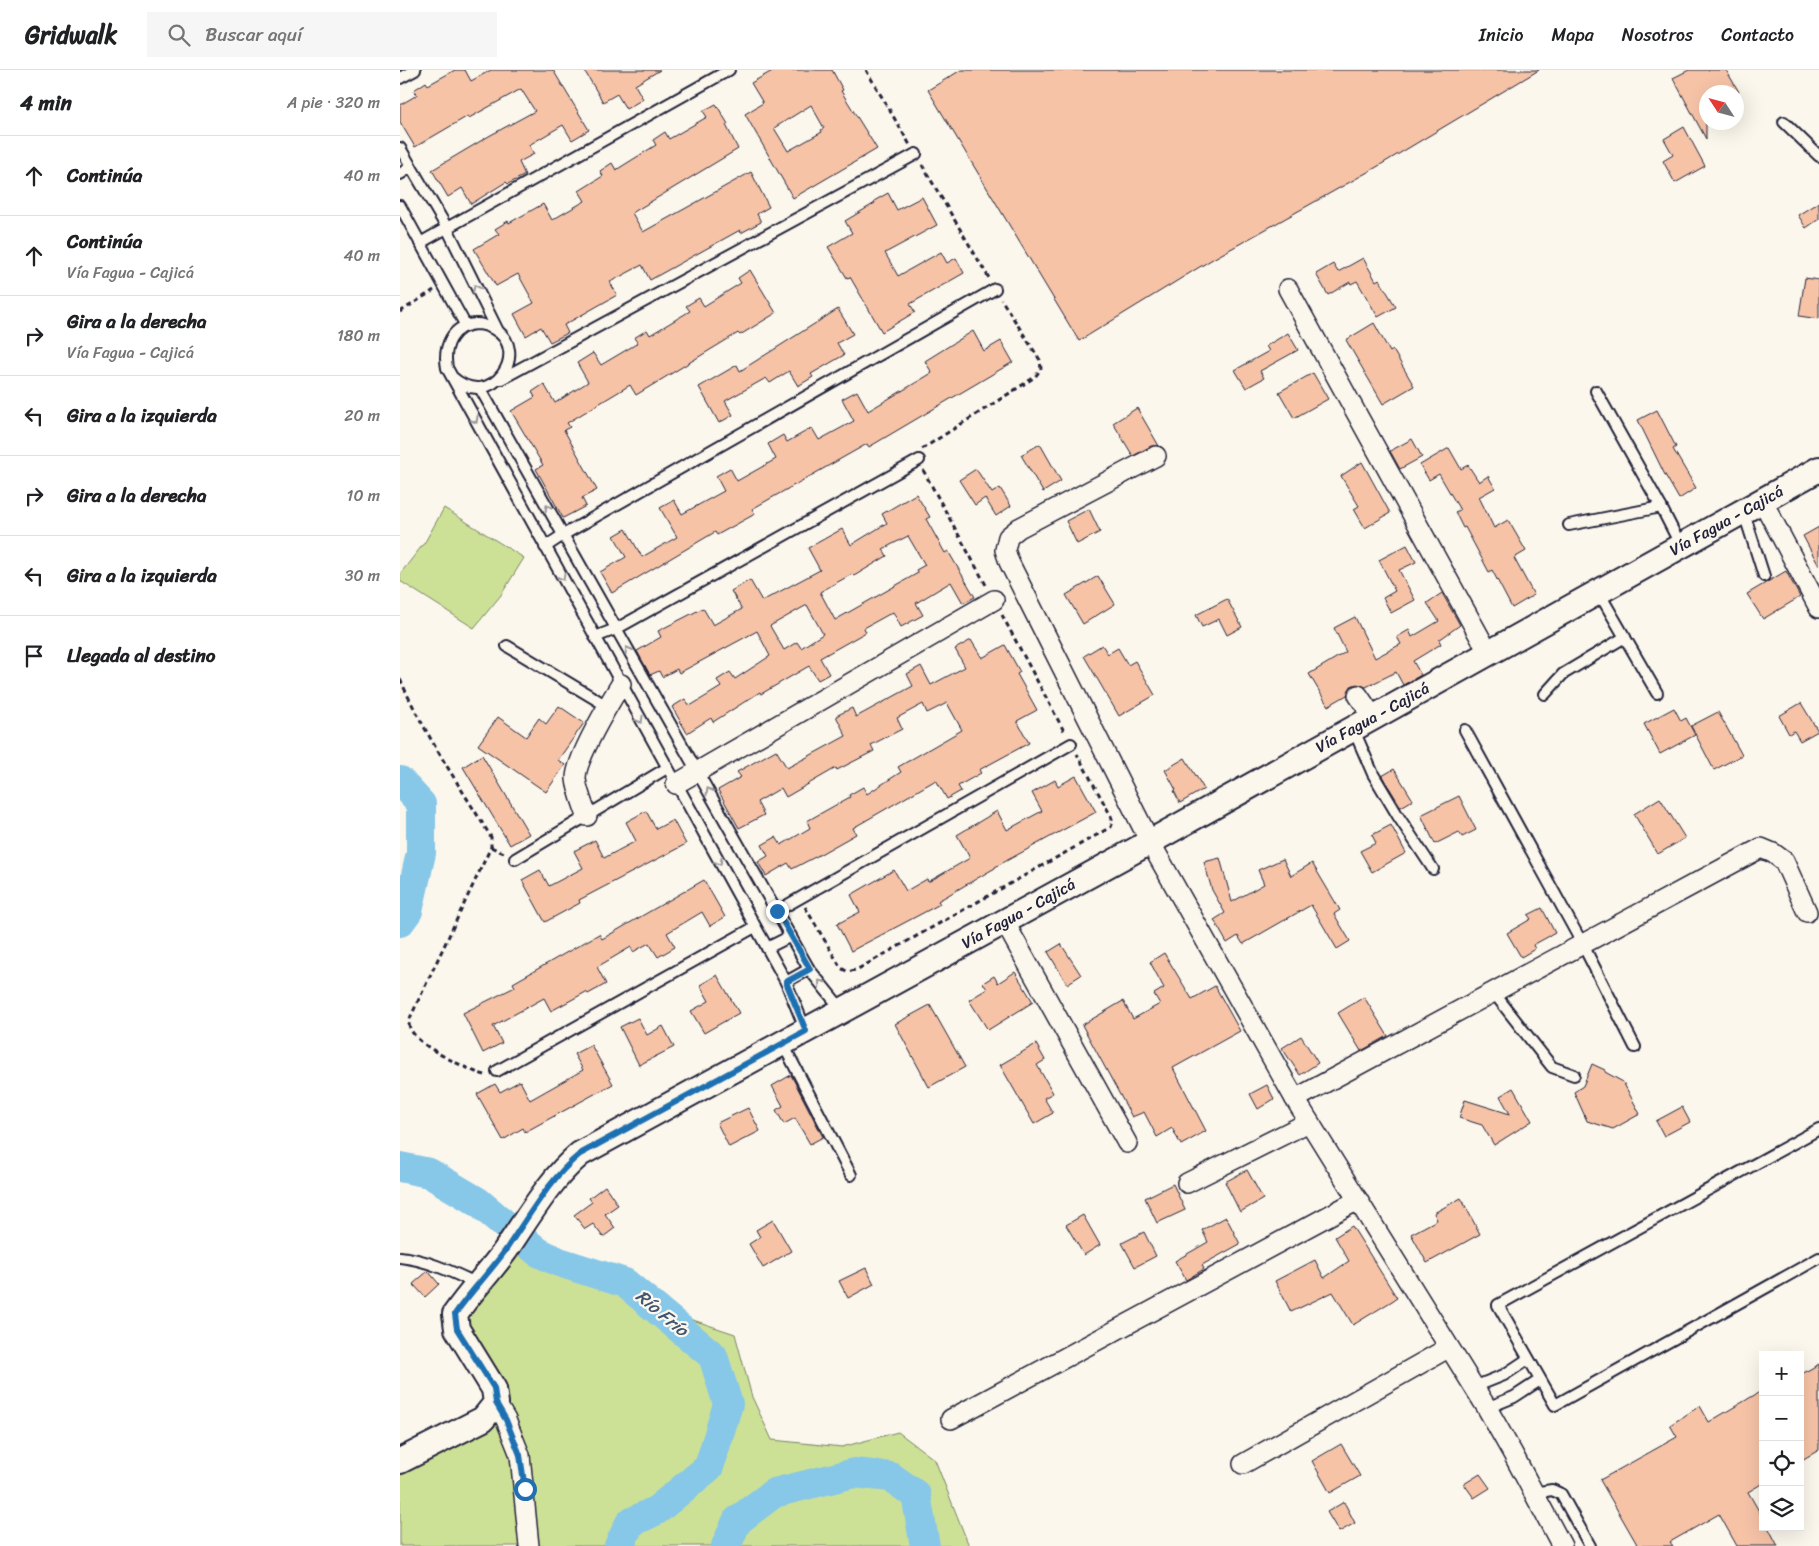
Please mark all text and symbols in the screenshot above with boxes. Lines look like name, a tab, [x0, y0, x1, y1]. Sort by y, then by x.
search box	[147, 12, 497, 57]
text: Gridwalk	[25, 14, 117, 56]
text: Buscar aquí	[205, 18, 302, 51]
text: Inicio	[1479, 19, 1524, 51]
text: Mapa	[1552, 19, 1594, 51]
text: Nosotros	[1622, 19, 1693, 51]
text: Contacto	[1721, 19, 1794, 51]
icon: search	[165, 21, 193, 49]
text: 4 min	[20, 84, 72, 122]
north arrow	[1699, 85, 1744, 130]
text: A pie · 320 m	[287, 88, 380, 117]
text: Continúa	[67, 159, 142, 192]
text: 40 m	[343, 161, 380, 190]
icon: ahead	[20, 162, 48, 190]
text: Continúa	[67, 225, 142, 258]
text: 40 m	[343, 241, 380, 270]
icon: ahead	[20, 242, 48, 270]
text: Vía Fagua - Cajicá	[67, 258, 194, 287]
one-way arrow	[473, 284, 483, 293]
text: Gira a la derecha	[67, 305, 206, 338]
text: 180 m	[337, 321, 380, 350]
icon: right	[20, 322, 48, 350]
text: Vía Fagua - Cajicá	[67, 338, 194, 367]
text: Gira a la izquierda	[67, 399, 217, 432]
text: 20 m	[344, 401, 380, 430]
icon: left	[20, 402, 48, 430]
one-way arrow	[469, 414, 479, 423]
street label: Vía Fagua - Cajicá	[1664, 477, 1789, 564]
text: Gira a la derecha	[67, 479, 206, 512]
text: 10 m	[347, 481, 380, 510]
icon: right	[20, 482, 48, 510]
one-way arrow	[544, 505, 554, 514]
text: Gira a la izquierda	[67, 559, 217, 592]
text: 30 m	[345, 561, 380, 590]
icon: left	[20, 562, 48, 590]
one-way arrow	[556, 572, 566, 581]
text: Llegada al destino	[67, 639, 216, 672]
icon: arrive	[20, 642, 48, 670]
one-way arrow	[625, 646, 635, 655]
street label: Vía Fagua - Cajicá	[1310, 674, 1435, 761]
one-way arrow	[634, 714, 644, 723]
one-way arrow	[705, 787, 715, 796]
one-way arrow	[713, 857, 723, 866]
street label: Vía Fagua - Cajicá	[956, 870, 1081, 957]
route end	[766, 900, 789, 923]
one-way arrow	[818, 980, 826, 989]
water label: Río Frío	[628, 1281, 697, 1346]
map controls	[1759, 1351, 1804, 1531]
button: +	[1759, 1351, 1804, 1396]
button: −	[1759, 1396, 1804, 1441]
button: locate	[1759, 1441, 1804, 1486]
route start	[514, 1478, 537, 1501]
button: layers	[1759, 1486, 1804, 1531]

